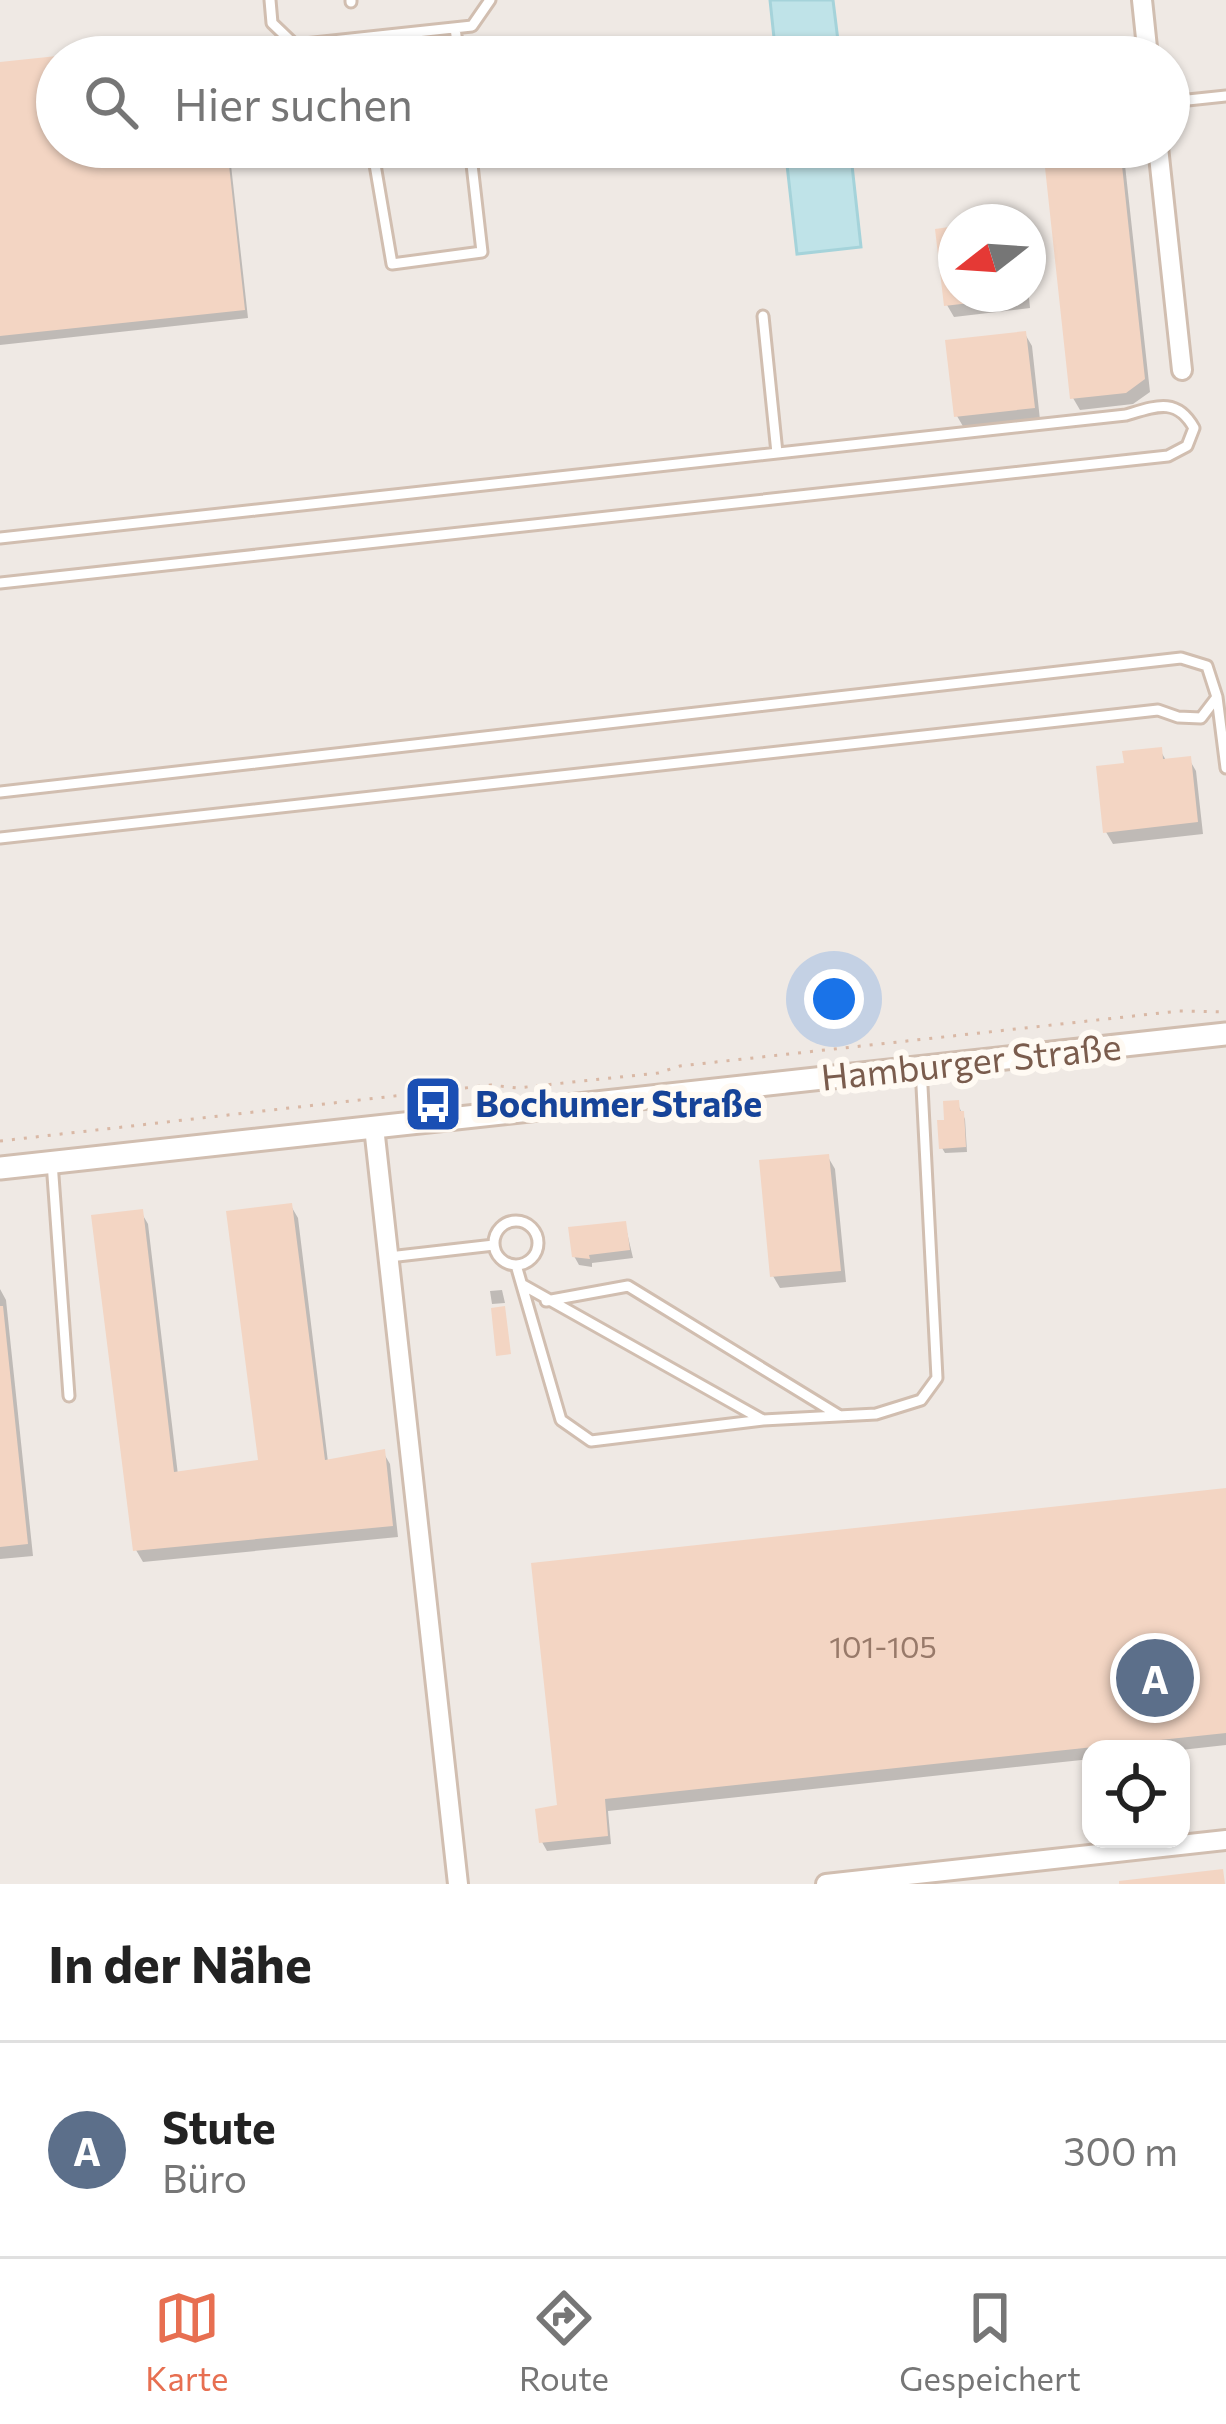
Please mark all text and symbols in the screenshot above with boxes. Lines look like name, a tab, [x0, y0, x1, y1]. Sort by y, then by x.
search box	[36, 36, 1190, 168]
icon: search	[78, 69, 144, 135]
text: Hier suchen	[174, 75, 413, 130]
north arrow	[938, 204, 1046, 312]
your location	[804, 969, 864, 1029]
street label: Hamburger Straße	[819, 1022, 1123, 1098]
bus stop icon: Bochumer Straße	[402, 1073, 464, 1135]
place label: Bochumer Straße	[475, 1080, 762, 1124]
house number: 101-105	[829, 1627, 937, 1664]
pin: A	[1116, 1633, 1194, 1723]
map controls	[1082, 1740, 1190, 1848]
button: locate	[1082, 1740, 1190, 1848]
text: In der Nähe	[48, 1931, 312, 1994]
text: Stute	[162, 2098, 276, 2153]
text: A	[73, 2126, 101, 2174]
text: 300 m	[1063, 2126, 1178, 2174]
text: Büro	[162, 2153, 247, 2201]
tab: Karte	[145, 2285, 229, 2398]
tab: Route	[519, 2285, 609, 2398]
tab: Gespeichert	[899, 2285, 1081, 2398]

